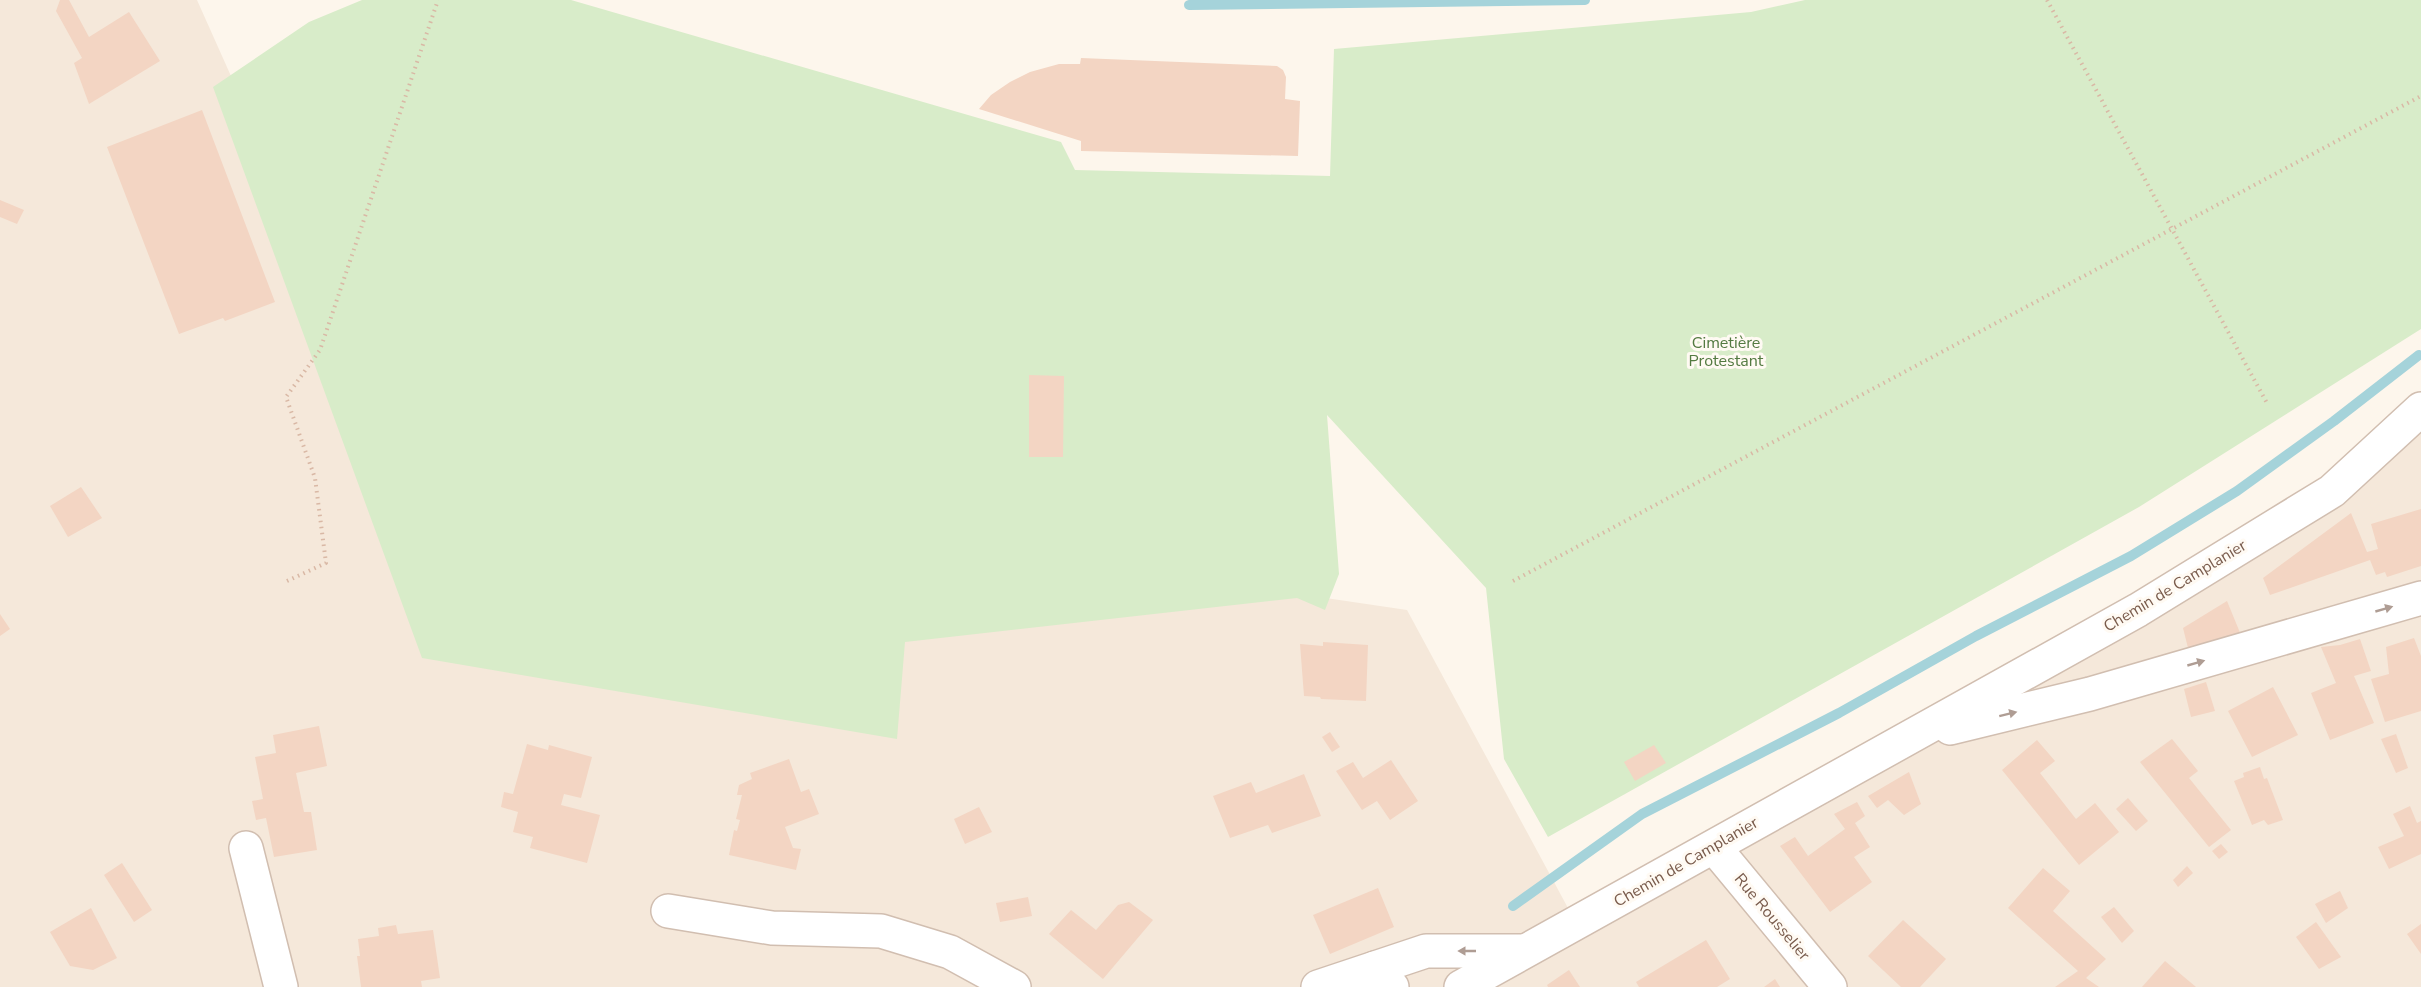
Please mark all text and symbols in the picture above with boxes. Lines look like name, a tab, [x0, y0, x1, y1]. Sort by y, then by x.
park label: Cimetière Protestant	[1689, 332, 1764, 372]
street label: Chemin de Camplanier	[2099, 534, 2251, 637]
one-way arrow	[2375, 604, 2393, 613]
one-way arrow	[2188, 658, 2206, 667]
one-way arrow	[1999, 708, 2017, 718]
street label: Chemin de Camplanier	[1610, 812, 1762, 912]
street label: Rue Rousselier	[1729, 869, 1815, 965]
one-way arrow	[1458, 946, 1477, 956]

